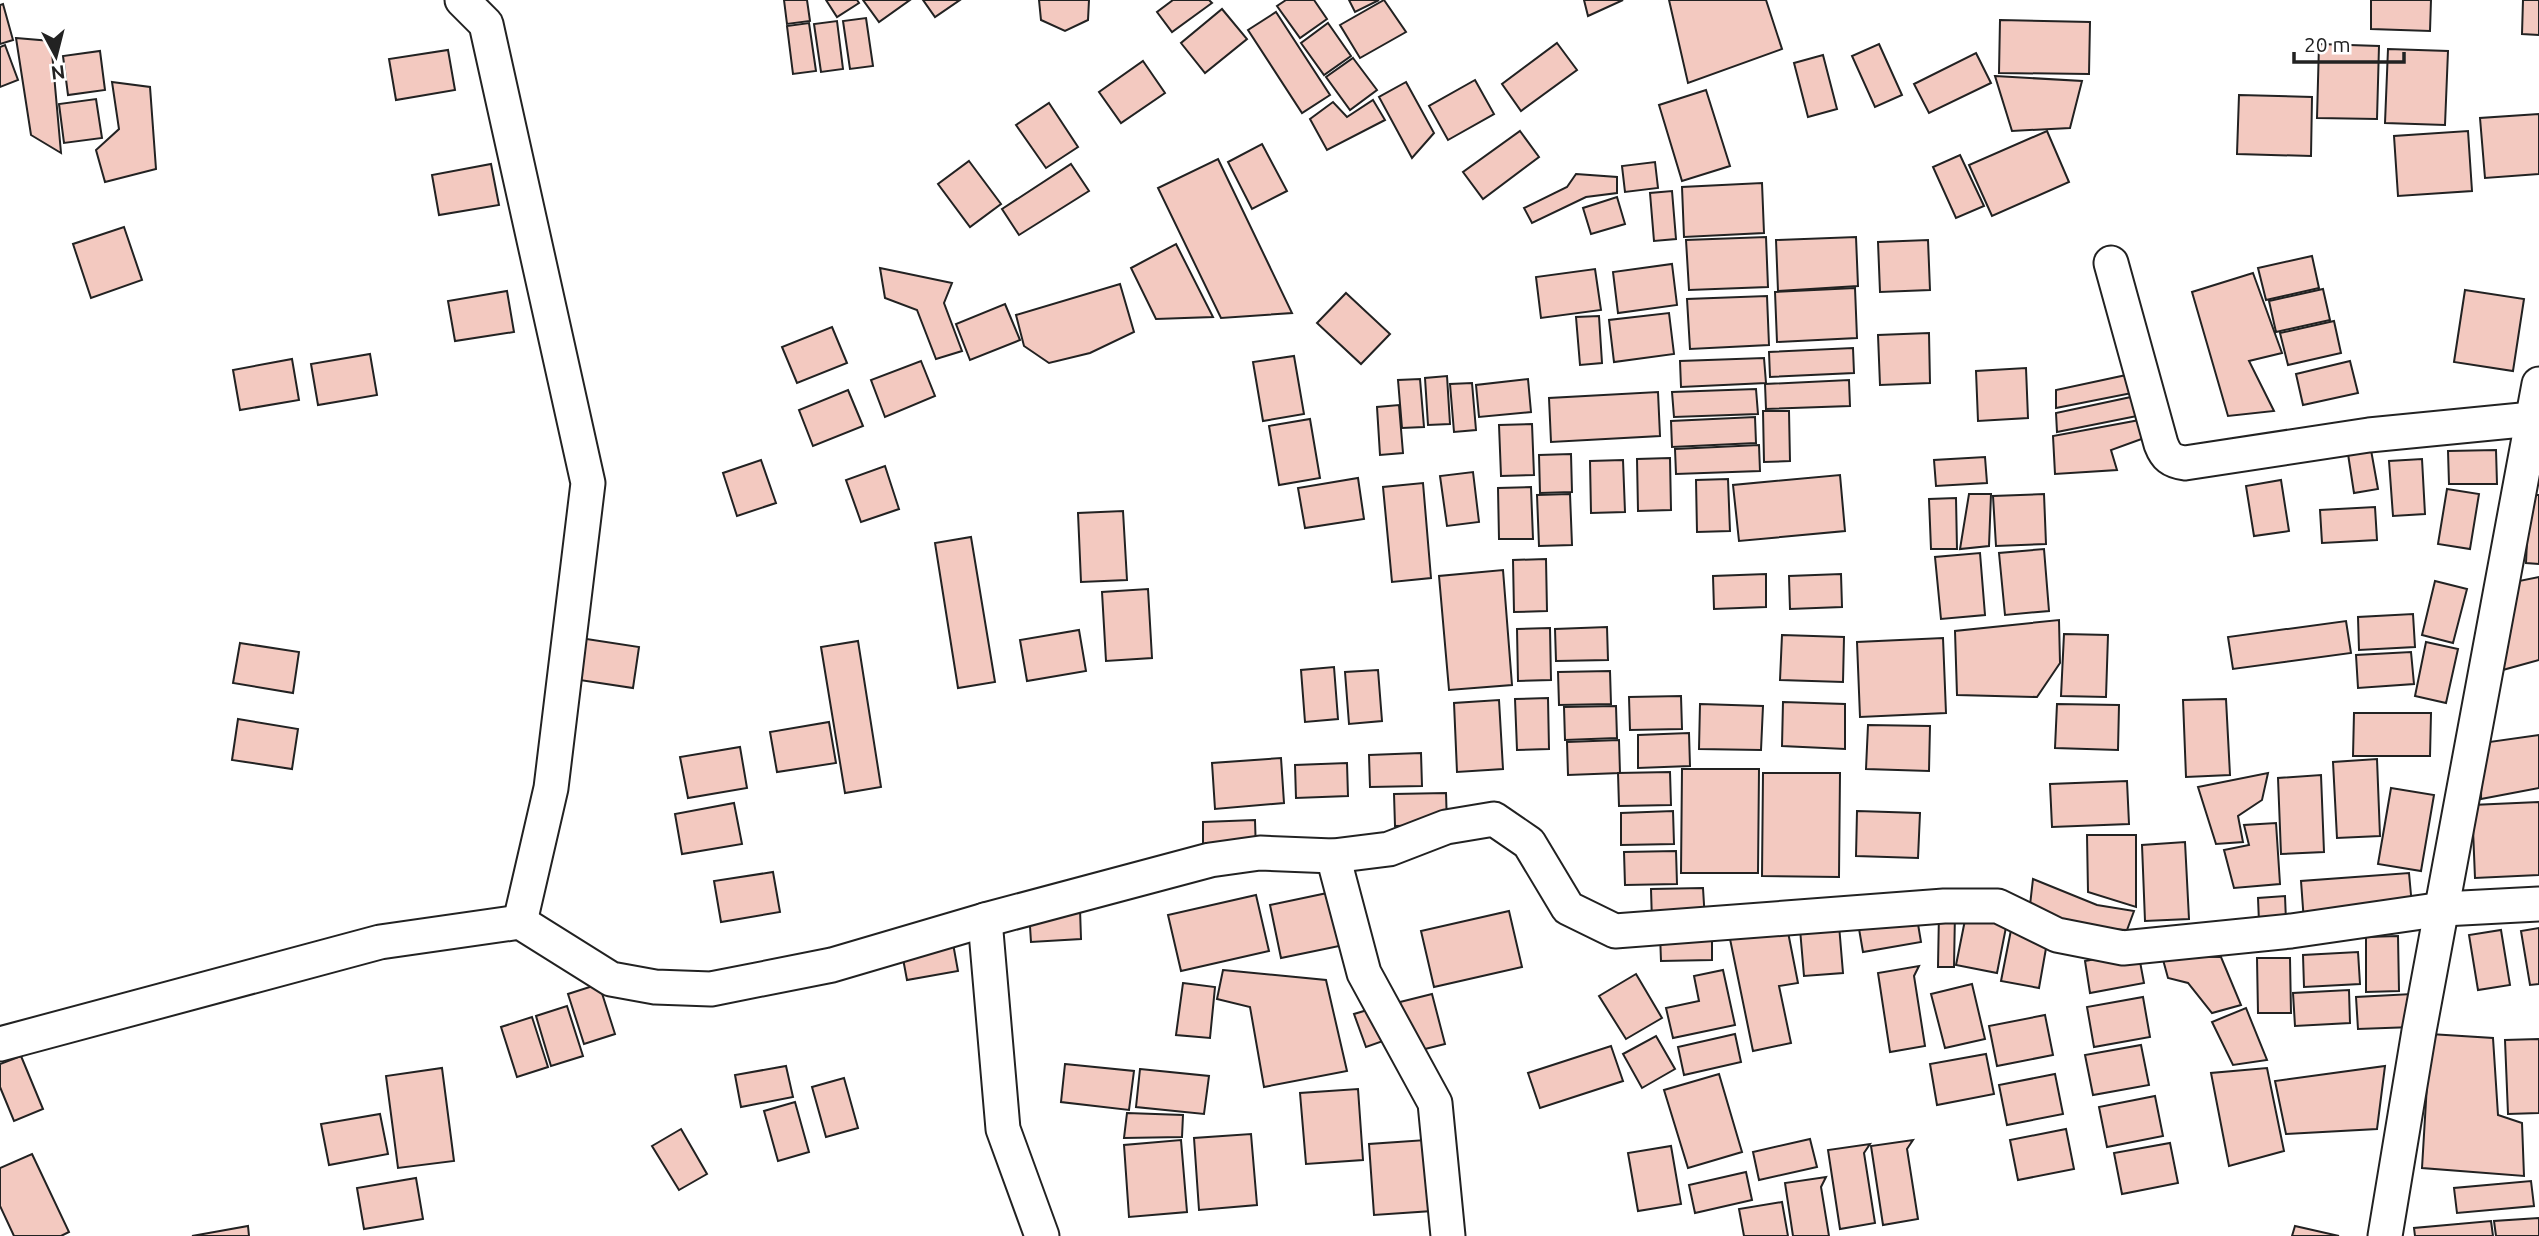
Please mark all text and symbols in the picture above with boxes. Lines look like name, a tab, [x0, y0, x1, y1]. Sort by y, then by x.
north arrow	[21, 21, 91, 91]
scale bar	[2294, 21, 2404, 65]
text: 20 m	[2304, 32, 2351, 56]
text: N	[50, 61, 66, 85]

